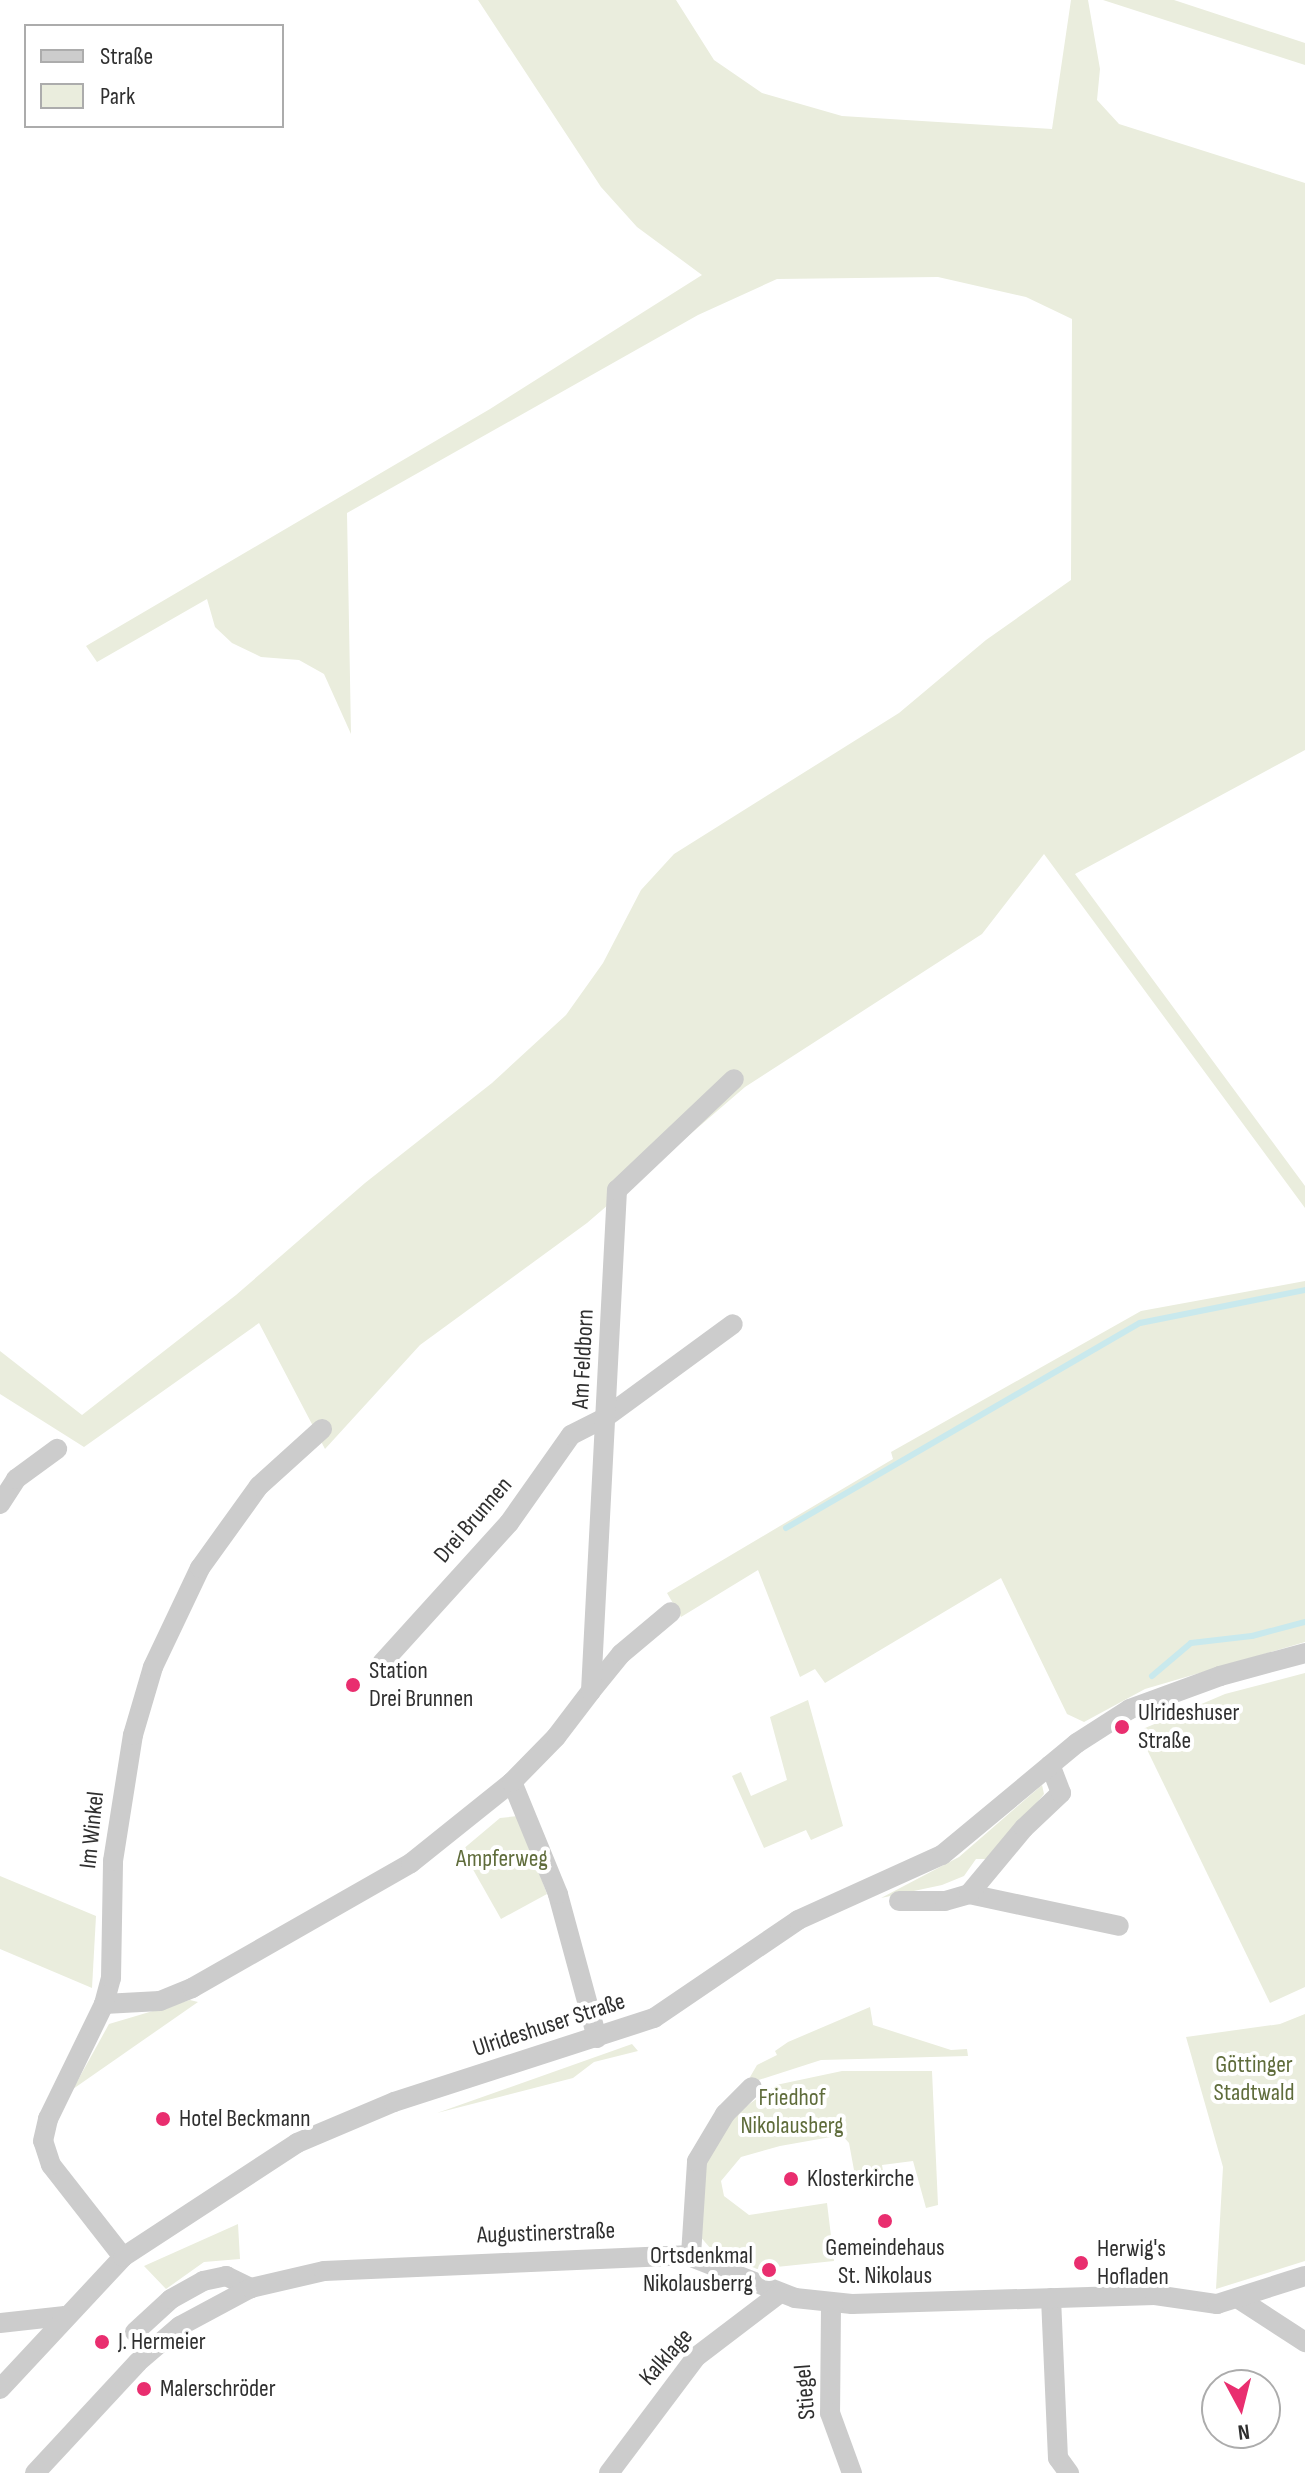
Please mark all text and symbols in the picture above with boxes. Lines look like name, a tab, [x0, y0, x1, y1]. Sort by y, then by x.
legend	[24, 24, 284, 128]
text: Straße	[100, 42, 153, 71]
text: Park	[100, 82, 135, 111]
street label: Am Feldborn	[566, 1308, 600, 1410]
street label: Drei Brunnen	[428, 1471, 518, 1569]
place label: Station Drei Brunnen	[369, 1657, 473, 1713]
marker: Station Drei Brunnen	[344, 1676, 362, 1694]
place label: Ulrideshuser Straße	[1138, 1699, 1239, 1755]
marker: Ulrideshuser Straße	[1113, 1718, 1131, 1736]
street label: Im Winkel	[74, 1790, 110, 1870]
park label: Ampferweg	[456, 1845, 548, 1873]
street label: Ulrideshuser Straße	[469, 1987, 629, 2063]
park label: Göttinger Stadtwald	[1214, 2051, 1294, 2107]
park label: Friedhof Nikolausberg	[740, 2084, 844, 2140]
place label: Hotel Beckmann	[179, 2105, 310, 2133]
marker: Hotel Beckmann	[154, 2110, 172, 2128]
place label: Klosterkirche	[807, 2165, 914, 2193]
marker: Klosterkirche	[782, 2170, 800, 2188]
marker: Gemeindehaus St. Nikolaus	[876, 2212, 894, 2230]
street label: Augustinerstraße	[476, 2216, 616, 2250]
place label: Gemeindehaus St. Nikolaus	[825, 2234, 945, 2290]
place label: Herwig's Hofladen	[1097, 2235, 1169, 2291]
place label: Ortsdenkmal Nikolausberrg	[643, 2242, 753, 2298]
marker: Herwig's Hofladen	[1072, 2254, 1090, 2272]
marker: Ortsdenkmal Nikolausberrg	[760, 2261, 778, 2279]
street label: Kalklage	[633, 2323, 699, 2391]
place label: J. Hermeier	[118, 2328, 206, 2356]
marker: J. Hermeier	[93, 2333, 111, 2351]
street label: Stiegel	[788, 2363, 822, 2421]
north arrow	[1201, 2369, 1281, 2449]
place label: Malerschröder	[160, 2375, 276, 2403]
marker: Malerschröder	[135, 2380, 153, 2398]
text: N	[1236, 2417, 1251, 2445]

